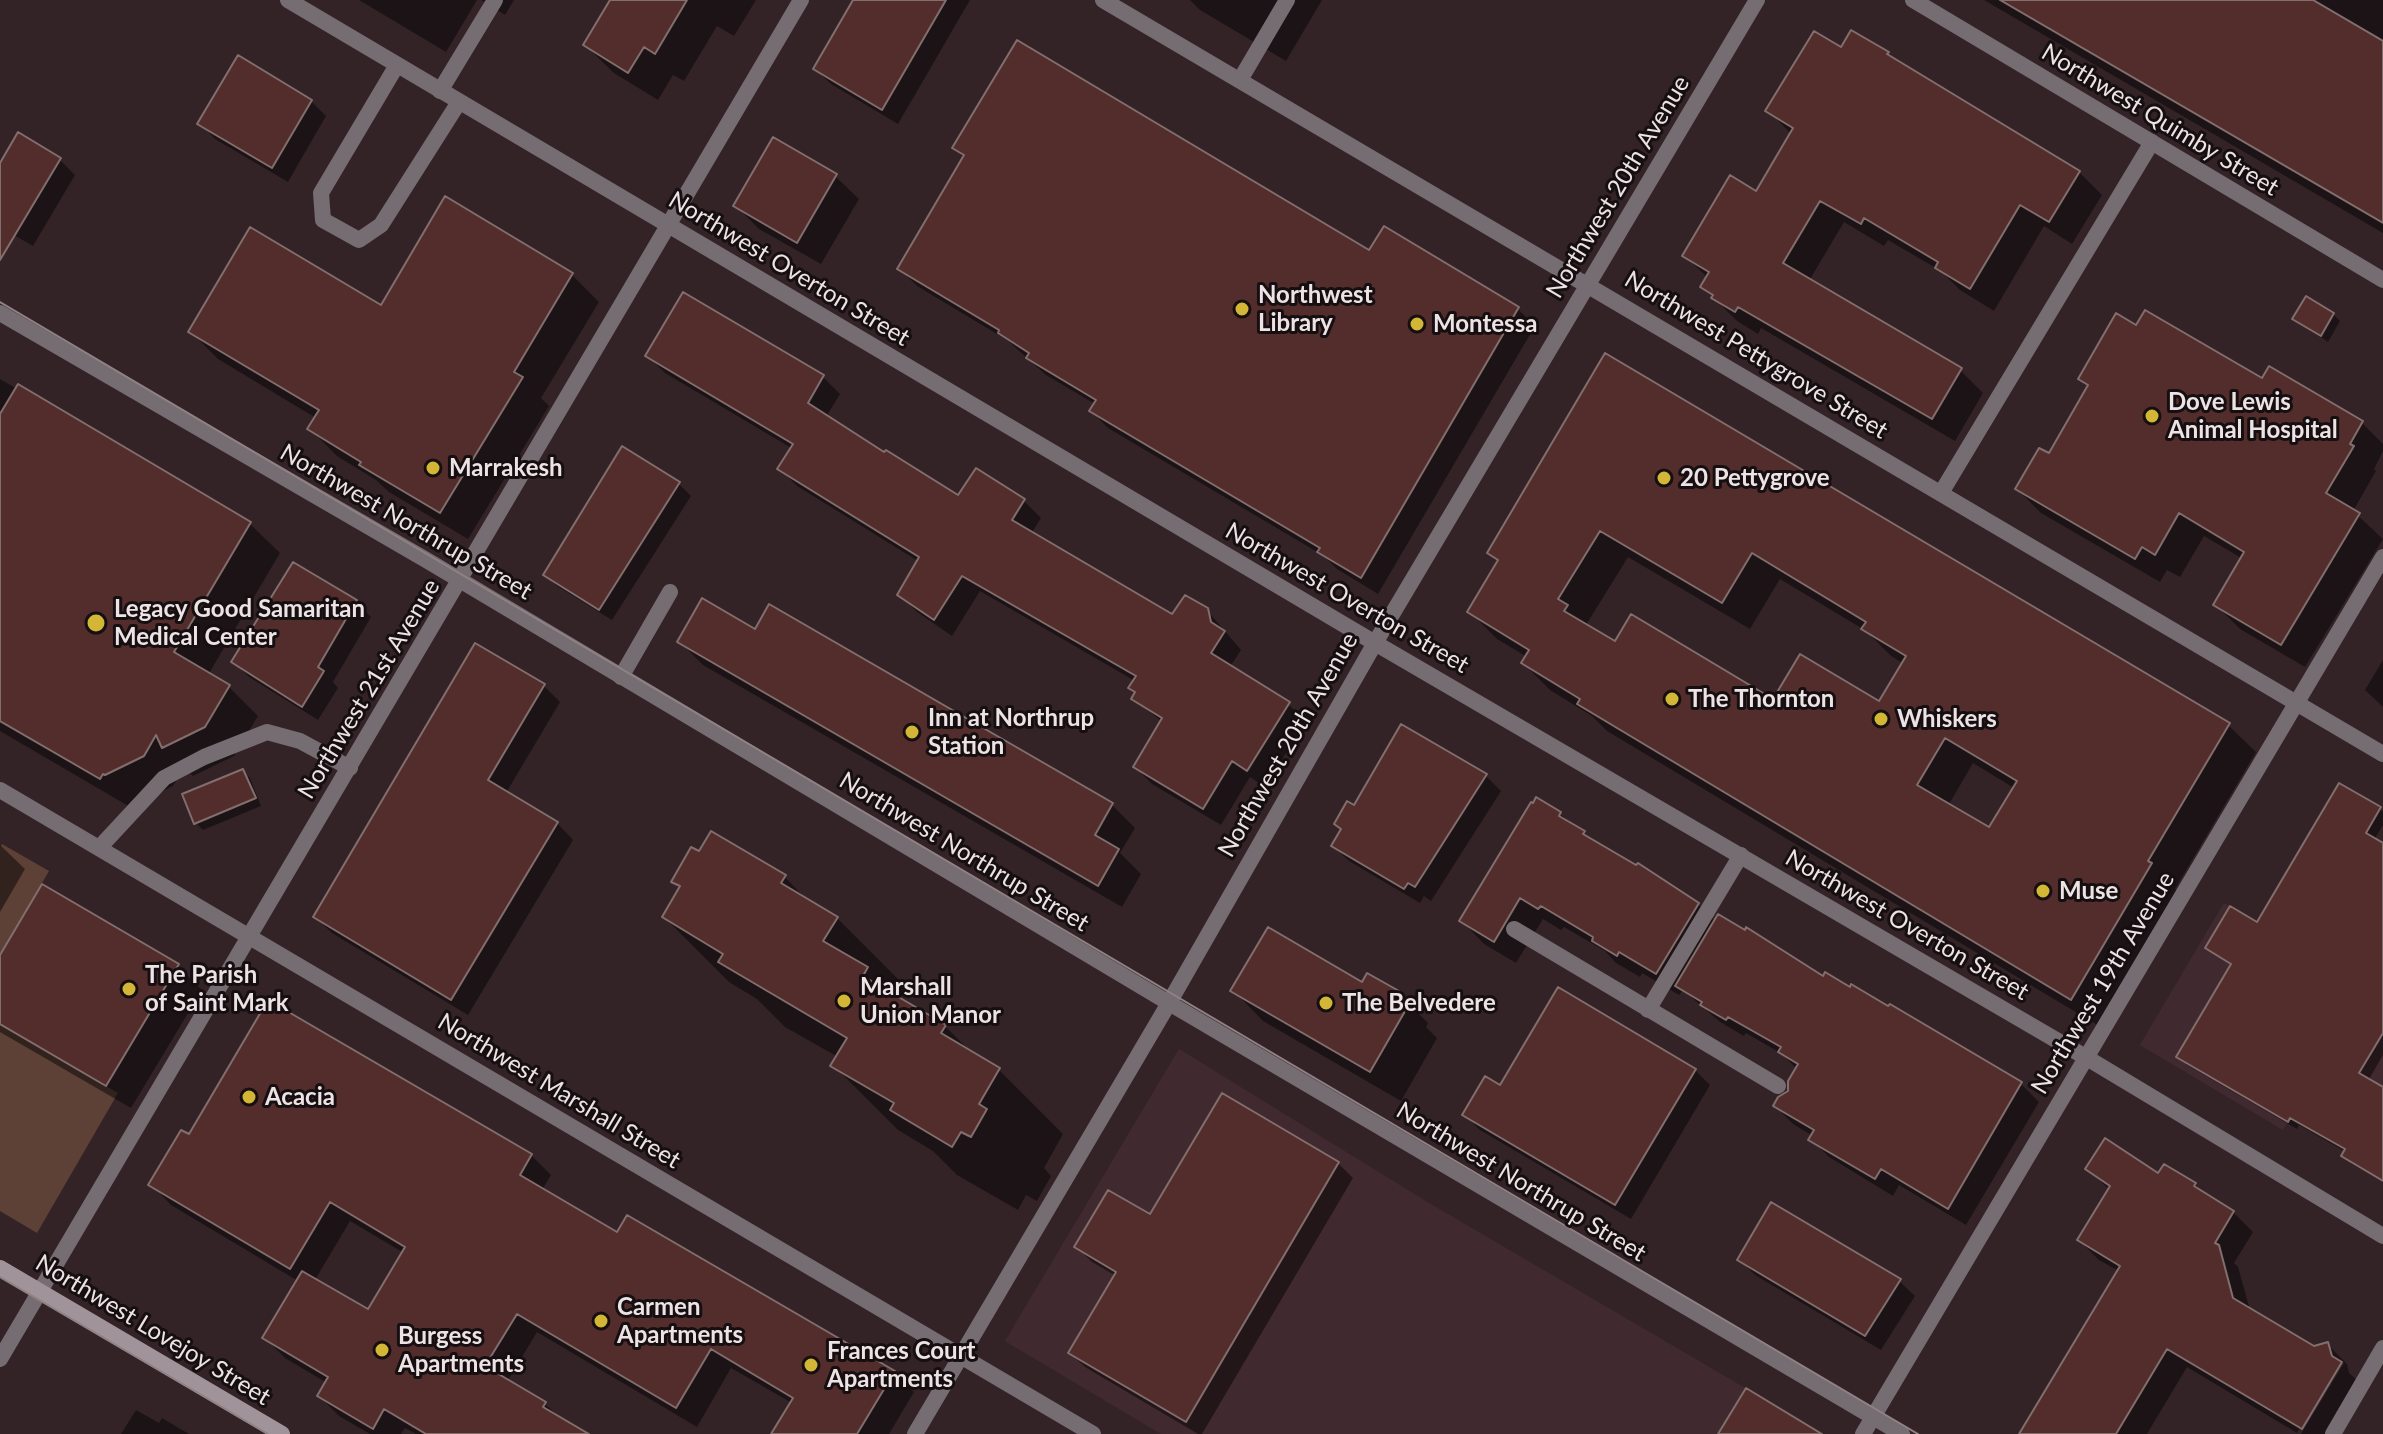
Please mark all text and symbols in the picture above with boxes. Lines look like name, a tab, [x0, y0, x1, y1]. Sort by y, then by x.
street label: Northwest Quimby Street	[2036, 38, 2284, 202]
street label: Northwest 20th Avenue	[1540, 71, 1696, 303]
street label: Northwest Overton Street	[663, 186, 915, 352]
street label: Northwest Pettygrove Street	[1619, 265, 1893, 445]
place label: Northwest Library	[1258, 281, 1373, 337]
marker: Northwest Library	[1233, 300, 1251, 318]
place label: Montessa	[1433, 310, 1537, 338]
marker: Montessa	[1408, 315, 1426, 333]
place label: Dove Lewis Animal Hospital	[2168, 388, 2338, 444]
marker: Dove Lewis Animal Hospital	[2143, 407, 2161, 425]
street label: Northwest Northrup Street	[275, 438, 537, 606]
place label: Marrakesh	[449, 454, 563, 482]
marker: Marrakesh	[424, 459, 442, 477]
place label: 20 Pettygrove	[1680, 464, 1830, 492]
marker: 20 Pettygrove	[1655, 469, 1673, 487]
street label: Northwest Overton Street	[1220, 516, 1474, 680]
street label: Northwest 21st Avenue	[292, 574, 446, 804]
place label: Legacy Good Samaritan Medical Center	[114, 595, 365, 651]
marker: Legacy Good Samaritan Medical Center	[85, 612, 107, 634]
street label: Northwest 20th Avenue	[1212, 628, 1364, 862]
place label: The Thornton	[1688, 685, 1834, 713]
marker: The Thornton	[1663, 690, 1681, 708]
place label: Inn at Northrup Station	[928, 704, 1094, 760]
place label: Whiskers	[1897, 705, 1997, 733]
marker: Whiskers	[1872, 710, 1890, 728]
marker: Inn at Northrup Station	[903, 723, 921, 741]
street label: Northwest Northrup Street	[834, 766, 1094, 938]
street label: Northwest Overton Street	[1780, 843, 2034, 1007]
street label: Northwest 19th Avenue	[2025, 867, 2181, 1099]
place label: Muse	[2059, 877, 2118, 905]
marker: Muse	[2034, 882, 2052, 900]
place label: The Parish of Saint Mark	[145, 961, 289, 1017]
place label: Marshall Union Manor	[860, 973, 1001, 1029]
marker: The Parish of Saint Mark	[120, 980, 138, 998]
place label: The Belvedere	[1342, 989, 1496, 1017]
marker: Marshall Union Manor	[835, 992, 853, 1010]
marker: The Belvedere	[1317, 994, 1335, 1012]
street label: Northwest Marshall Street	[433, 1007, 685, 1175]
place label: Acacia	[265, 1083, 335, 1111]
marker: Acacia	[240, 1088, 258, 1106]
street label: Northwest Northrup Street	[1391, 1096, 1651, 1268]
street label: Northwest Lovejoy Street	[30, 1248, 276, 1412]
place label: Carmen Apartments	[617, 1293, 743, 1349]
marker: Carmen Apartments	[592, 1312, 610, 1330]
place label: Burgess Apartments	[398, 1322, 524, 1378]
place label: Frances Court Apartments	[827, 1337, 975, 1393]
marker: Burgess Apartments	[373, 1341, 391, 1359]
marker: Frances Court Apartments	[802, 1356, 820, 1374]

